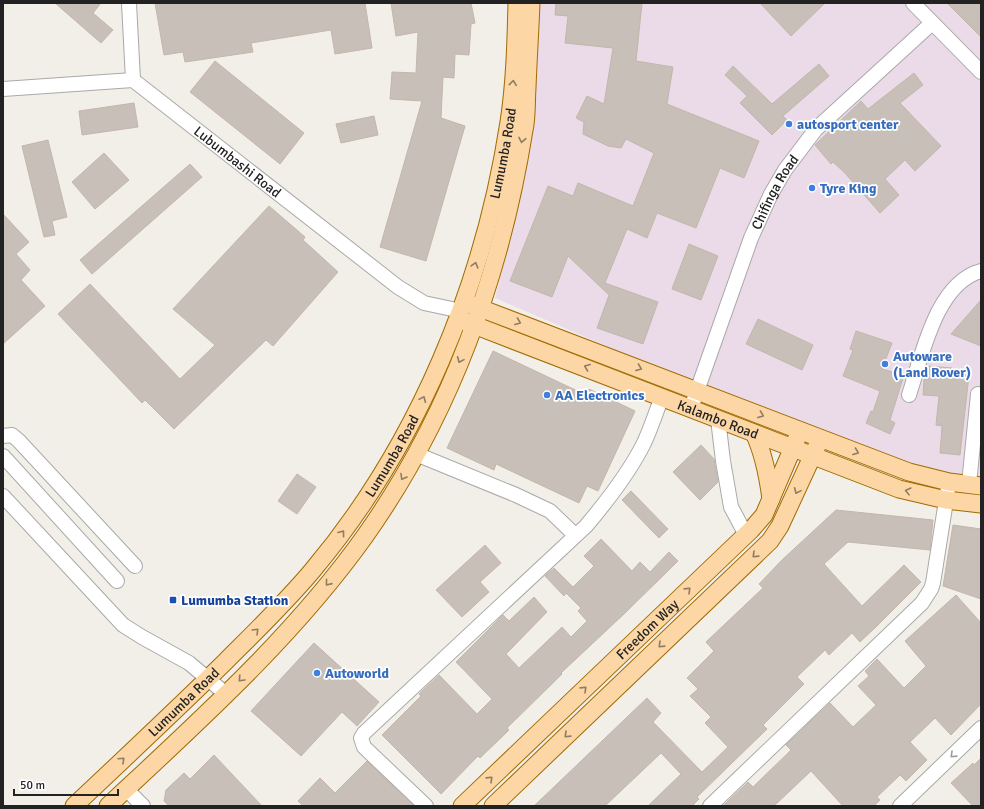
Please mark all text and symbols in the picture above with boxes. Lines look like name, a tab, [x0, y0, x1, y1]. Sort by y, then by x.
one-way arrow	[508, 80, 517, 86]
street label: Lumumba Road	[486, 107, 520, 201]
place label: autosport center	[797, 116, 899, 133]
marker: autosport center	[784, 119, 794, 129]
street label: Lubumbashi Road	[190, 123, 284, 201]
one-way arrow	[519, 136, 527, 143]
street label: Chifinga Road	[748, 151, 803, 233]
place label: Tyre King	[820, 180, 877, 197]
marker: Tyre King	[807, 183, 817, 193]
one-way arrow	[470, 261, 479, 268]
one-way arrow	[514, 317, 521, 325]
place label: Autoware (Land Rover)	[893, 348, 971, 381]
one-way arrow	[457, 357, 465, 364]
marker: Autoware (Land Rover)	[880, 359, 890, 369]
one-way arrow	[583, 364, 590, 372]
one-way arrow	[636, 364, 643, 372]
place label: AA Electronics	[555, 387, 644, 404]
marker: AA Electronics	[542, 390, 552, 400]
one-way arrow	[418, 396, 426, 403]
street label: Kalambo Road	[675, 396, 761, 443]
one-way arrow	[757, 410, 764, 418]
street label: Lumumba Road	[362, 412, 423, 500]
one-way arrow	[853, 447, 860, 455]
one-way arrow	[400, 473, 407, 480]
one-way arrow	[794, 486, 802, 494]
one-way arrow	[904, 488, 911, 496]
one-way arrow	[337, 531, 344, 538]
one-way arrow	[752, 550, 760, 558]
one-way arrow	[326, 579, 333, 586]
one-way arrow	[683, 587, 691, 595]
place label: Lumumba Station	[181, 592, 289, 609]
marker: Lumumba Station	[168, 595, 178, 605]
street label: Freedom Way	[613, 596, 683, 663]
one-way arrow	[251, 628, 259, 636]
one-way arrow	[658, 640, 666, 648]
street label: Lumumba Road	[145, 664, 223, 741]
place label: Autoworld	[325, 665, 389, 682]
marker: Autoworld	[312, 668, 322, 678]
one-way arrow	[238, 674, 246, 682]
one-way arrow	[579, 687, 587, 694]
one-way arrow	[564, 730, 572, 738]
one-way arrow	[950, 751, 958, 758]
one-way arrow	[117, 757, 125, 765]
scale bar	[14, 771, 118, 797]
one-way arrow	[485, 776, 493, 784]
text: 50 m	[20, 778, 45, 793]

